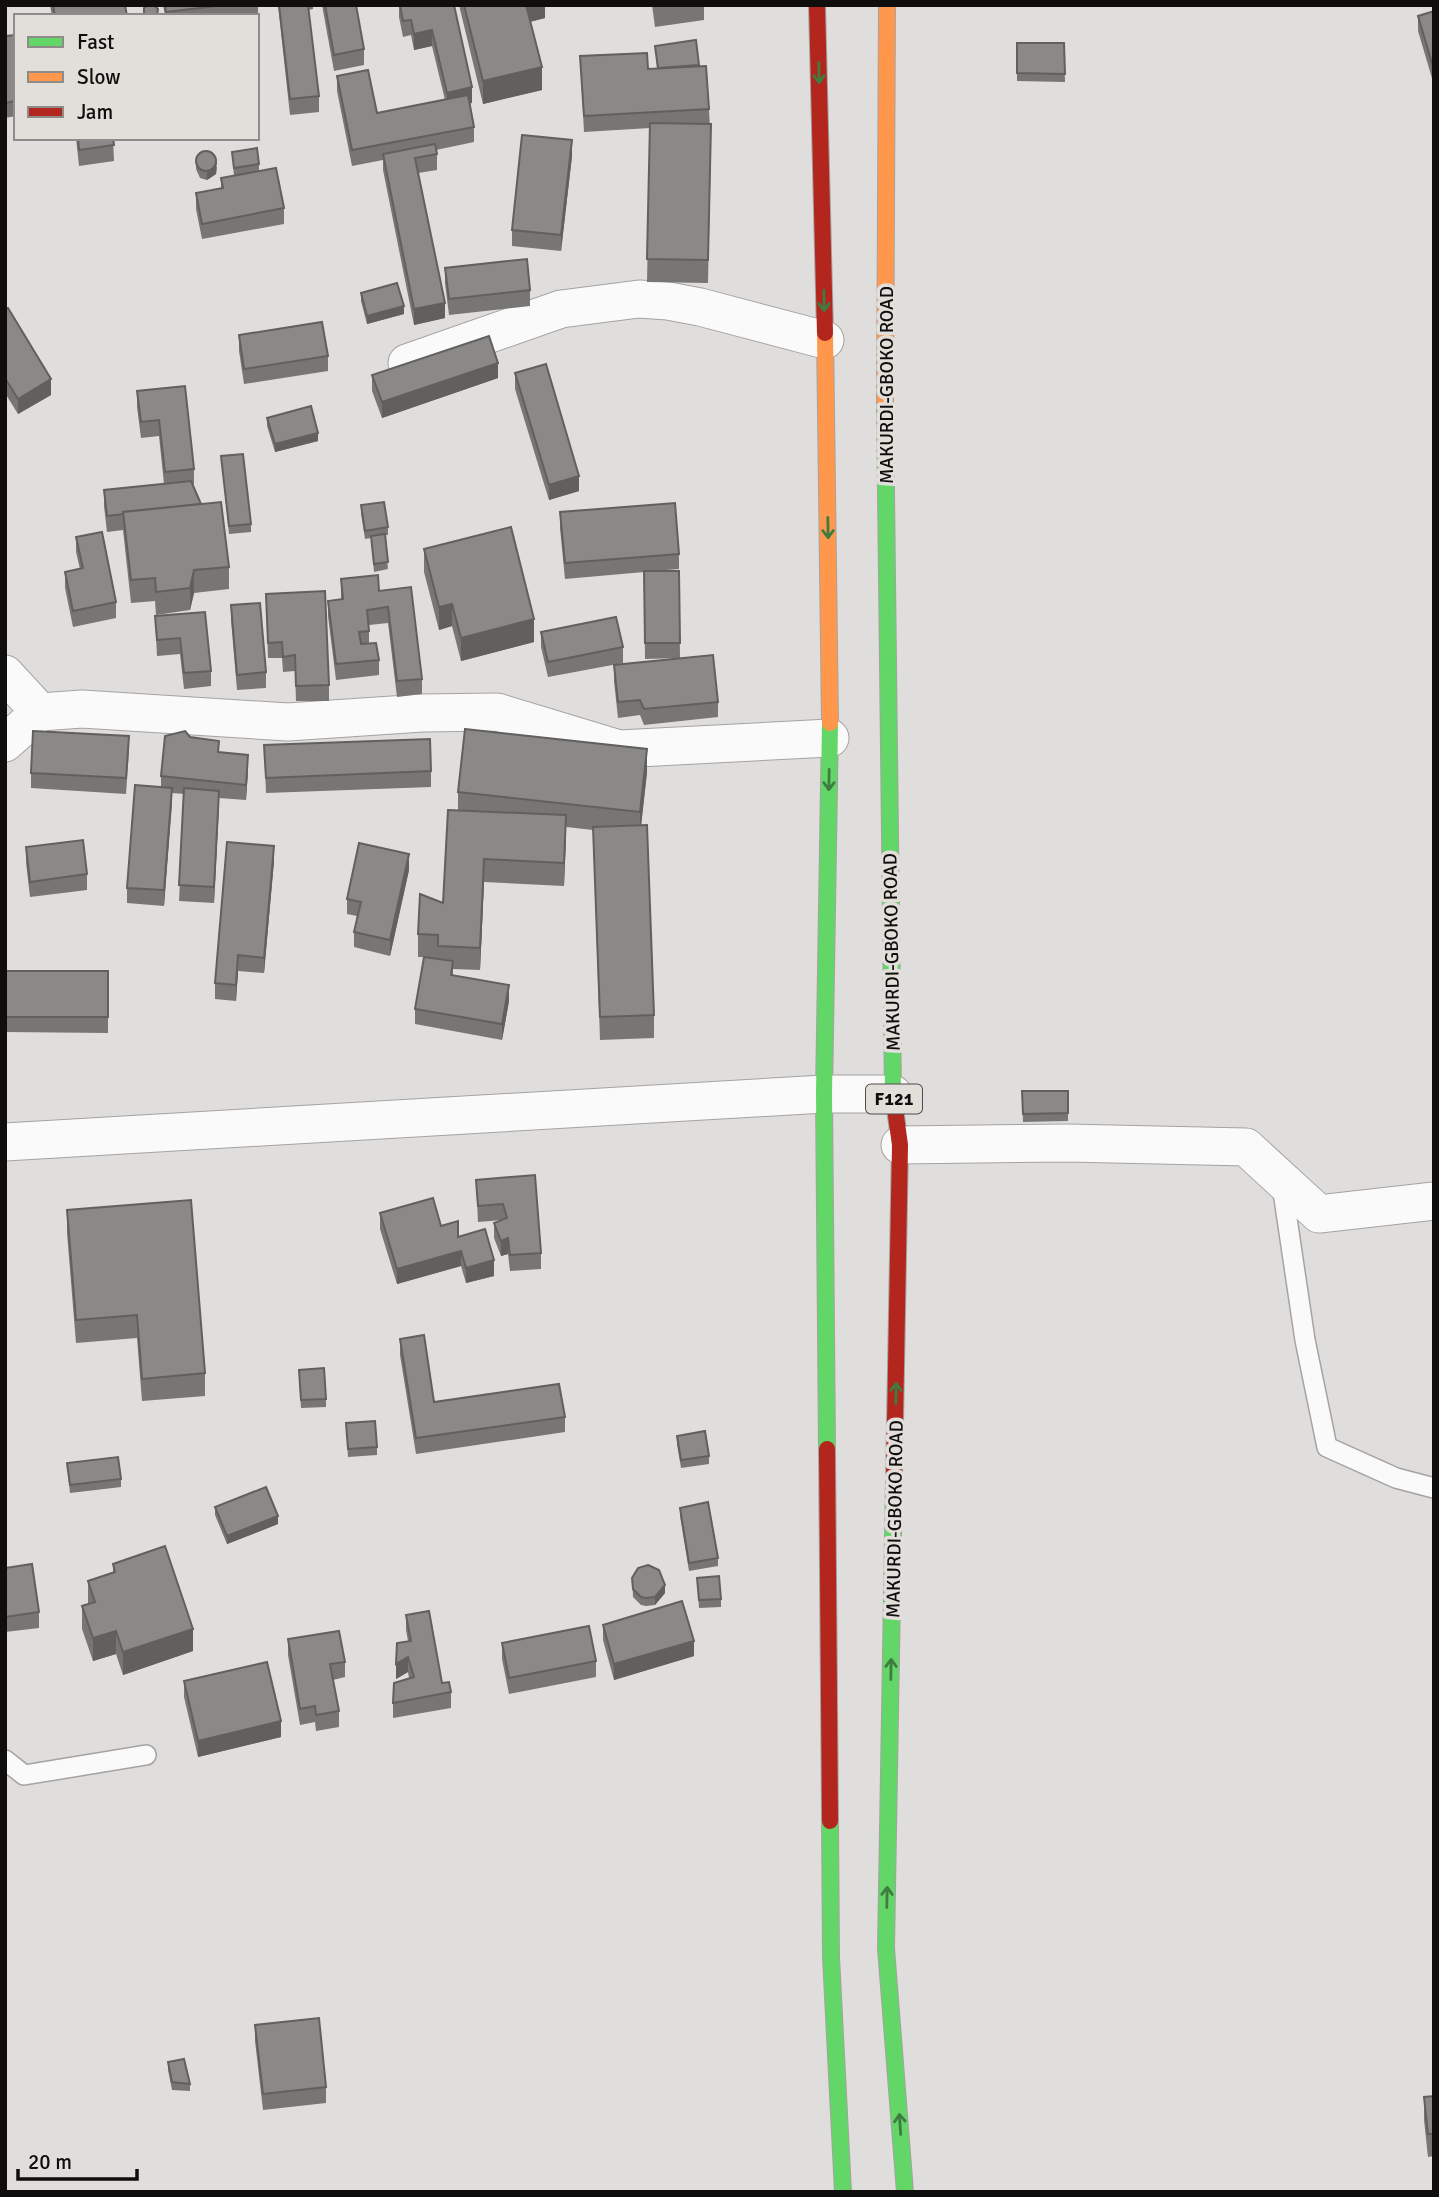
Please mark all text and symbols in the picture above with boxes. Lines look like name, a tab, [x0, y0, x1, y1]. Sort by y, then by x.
legend	[14, 14, 259, 140]
text: Fast	[77, 29, 114, 55]
one-way arrow	[813, 62, 826, 85]
text: Slow	[77, 64, 121, 90]
text: Jam	[77, 99, 113, 125]
street label: MAKURDI-GBOKO ROAD	[875, 286, 899, 484]
one-way arrow	[818, 289, 831, 312]
one-way arrow	[821, 517, 835, 540]
one-way arrow	[822, 769, 836, 792]
street label: MAKURDI-GBOKO ROAD	[878, 853, 906, 1051]
road number: F121	[866, 1084, 922, 1114]
one-way arrow	[889, 1382, 903, 1405]
street label: MAKURDI-GBOKO ROAD	[881, 1420, 909, 1618]
one-way arrow	[884, 1658, 898, 1681]
one-way arrow	[880, 1885, 894, 1908]
one-way arrow	[893, 2112, 906, 2135]
scale bar	[18, 2138, 136, 2182]
text: 20 m	[28, 2149, 72, 2175]

